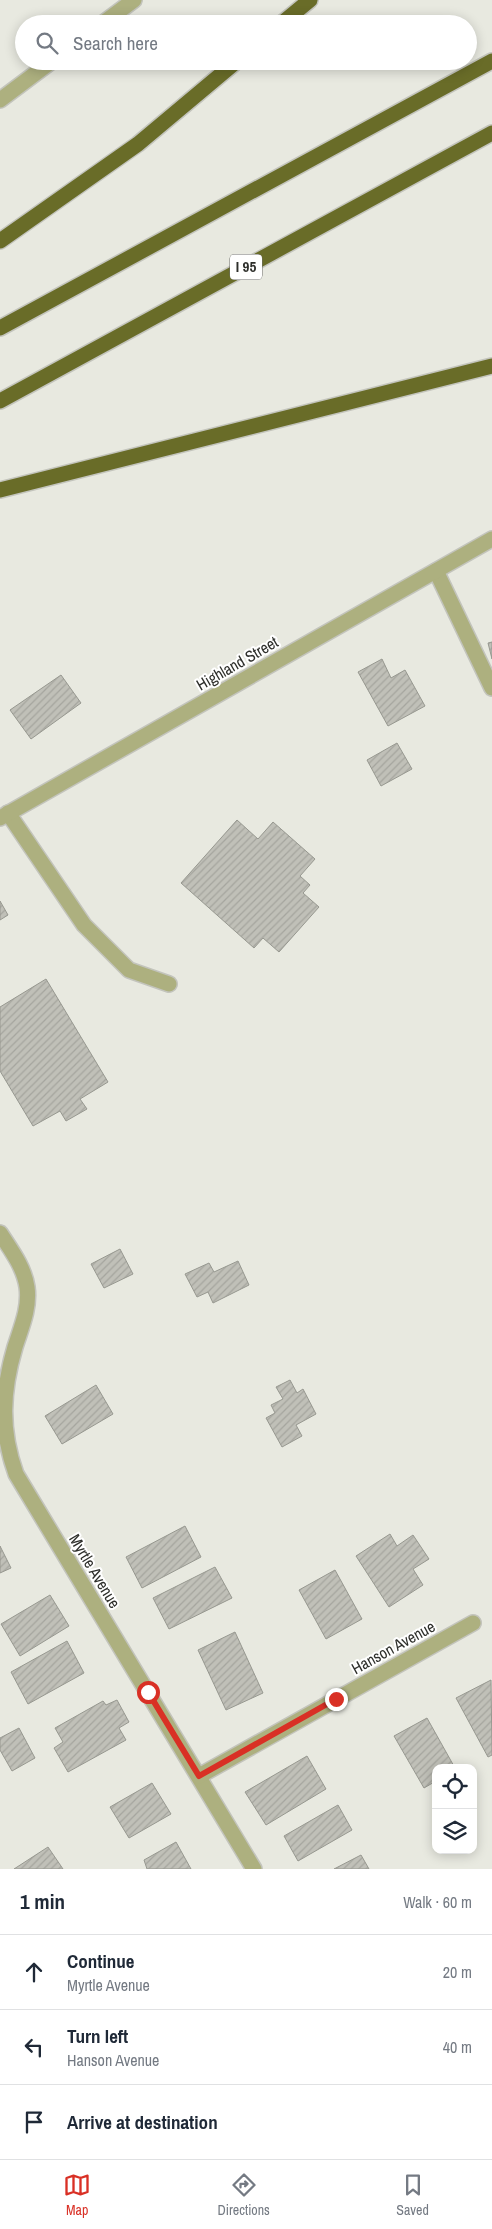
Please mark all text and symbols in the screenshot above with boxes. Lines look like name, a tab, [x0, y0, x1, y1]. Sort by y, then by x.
search box	[15, 15, 477, 70]
icon: search	[33, 29, 61, 57]
text: Search here	[73, 30, 158, 56]
road number: I 95	[230, 254, 262, 280]
street label: Highland Street	[192, 631, 282, 695]
street label: Myrtle Avenue	[64, 1530, 126, 1612]
street label: Hanson Avenue	[347, 1615, 439, 1679]
route start	[137, 1681, 160, 1704]
route end	[325, 1688, 348, 1711]
map controls	[432, 1764, 477, 1854]
button: locate	[432, 1764, 477, 1809]
button: layers	[432, 1809, 477, 1854]
text: 1 min	[20, 1887, 65, 1916]
text: Walk · 60 m	[403, 1891, 472, 1913]
text: Continue	[67, 1948, 135, 1974]
icon: ahead	[20, 1958, 48, 1986]
text: 20 m	[443, 1961, 472, 1983]
text: Myrtle Avenue	[67, 1974, 150, 1996]
text: Turn left	[67, 2023, 128, 2049]
icon: left	[20, 2033, 48, 2061]
text: 40 m	[443, 2036, 472, 2058]
text: Hanson Avenue	[67, 2049, 159, 2071]
icon: arrive	[20, 2108, 48, 2136]
text: Arrive at destination	[67, 2109, 218, 2135]
tab: Map	[63, 2171, 91, 2219]
tab: Directions	[218, 2171, 270, 2219]
tab: Saved	[396, 2171, 429, 2219]

